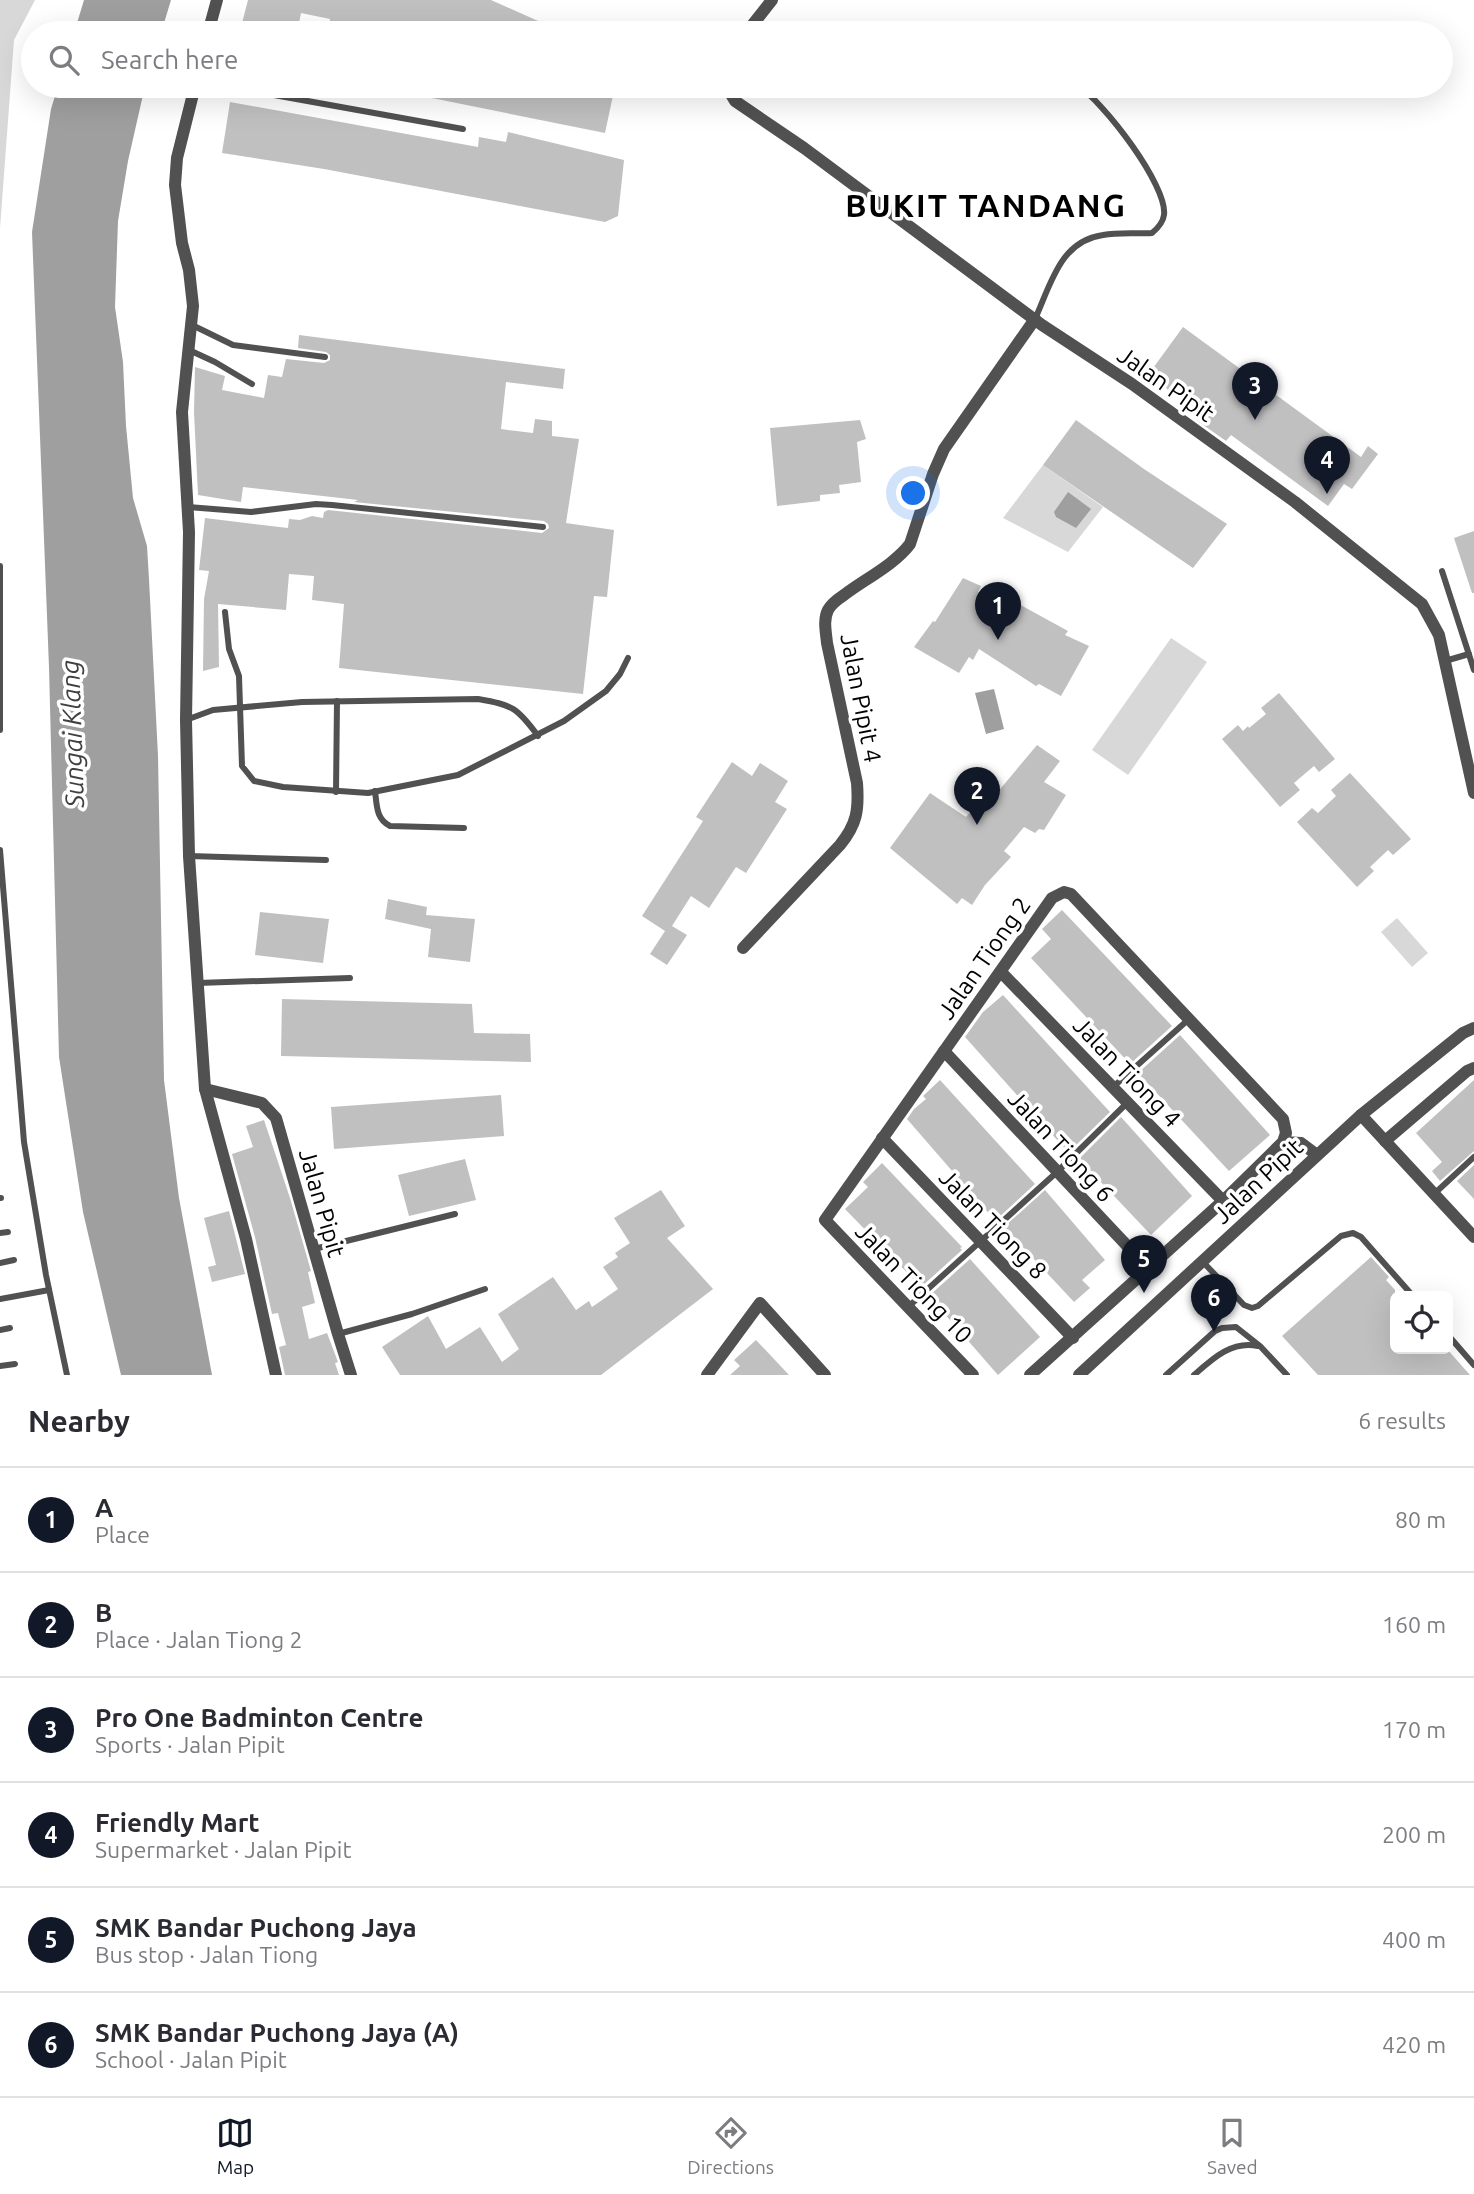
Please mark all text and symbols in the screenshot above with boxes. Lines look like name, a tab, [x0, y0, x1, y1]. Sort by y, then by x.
search box	[21, 21, 1453, 98]
icon: search	[45, 41, 83, 79]
text: Search here	[101, 45, 238, 74]
district label: BUKIT TANDANG	[845, 187, 1127, 223]
street label: Jalan Pipit	[1113, 341, 1220, 427]
pin: 3	[1232, 362, 1278, 420]
pin: 4	[1304, 436, 1350, 494]
your location	[896, 476, 930, 510]
pin: 1	[975, 582, 1021, 640]
street label: Jalan Pipit 4	[835, 631, 887, 765]
water label: Sungai Klang	[55, 660, 89, 809]
pin: 2	[954, 767, 1000, 825]
street label: Jalan Tiong 2	[932, 892, 1036, 1024]
street label: Jalan Tiong 4	[1068, 1011, 1186, 1133]
street label: Jalan Tiong 6	[1003, 1085, 1119, 1207]
street label: Jalan Pipit	[1208, 1133, 1308, 1229]
street label: Jalan Pipit	[294, 1146, 350, 1261]
street label: Jalan Tiong 8	[934, 1163, 1052, 1285]
street label: Jalan Tiong 10	[850, 1218, 978, 1348]
pin: 5	[1121, 1235, 1167, 1293]
pin: 6	[1191, 1274, 1237, 1332]
map controls	[1390, 1291, 1453, 1354]
button: locate	[1390, 1291, 1453, 1354]
text: Nearby	[28, 1404, 130, 1438]
text: 6 results	[1358, 1408, 1446, 1433]
text: A	[95, 1493, 113, 1522]
text: 1	[45, 1507, 57, 1532]
text: 80 m	[1395, 1507, 1446, 1532]
text: Place	[95, 1522, 150, 1547]
text: B	[95, 1598, 112, 1627]
text: 2	[45, 1612, 57, 1637]
text: 160 m	[1382, 1612, 1446, 1637]
text: Place · Jalan Tiong 2	[95, 1627, 303, 1652]
text: Pro One Badminton Centre	[95, 1703, 423, 1732]
text: 3	[45, 1717, 57, 1742]
text: 170 m	[1382, 1717, 1446, 1742]
text: Sports · Jalan Pipit	[95, 1732, 285, 1757]
text: Friendly Mart	[95, 1808, 260, 1837]
text: 4	[45, 1822, 57, 1847]
text: 200 m	[1382, 1822, 1446, 1847]
text: Supermarket · Jalan Pipit	[95, 1837, 351, 1862]
text: SMK Bandar Puchong Jaya	[95, 1913, 417, 1942]
text: 5	[45, 1927, 57, 1952]
text: 400 m	[1382, 1927, 1446, 1952]
text: Bus stop · Jalan Tiong	[95, 1942, 318, 1967]
text: SMK Bandar Puchong Jaya (A)	[95, 2018, 459, 2047]
text: 6	[45, 2032, 57, 2057]
text: 420 m	[1382, 2032, 1446, 2057]
text: School · Jalan Pipit	[95, 2047, 287, 2072]
tab: Map	[216, 2114, 254, 2178]
tab: Directions	[687, 2114, 774, 2178]
tab: Saved	[1207, 2114, 1258, 2178]

